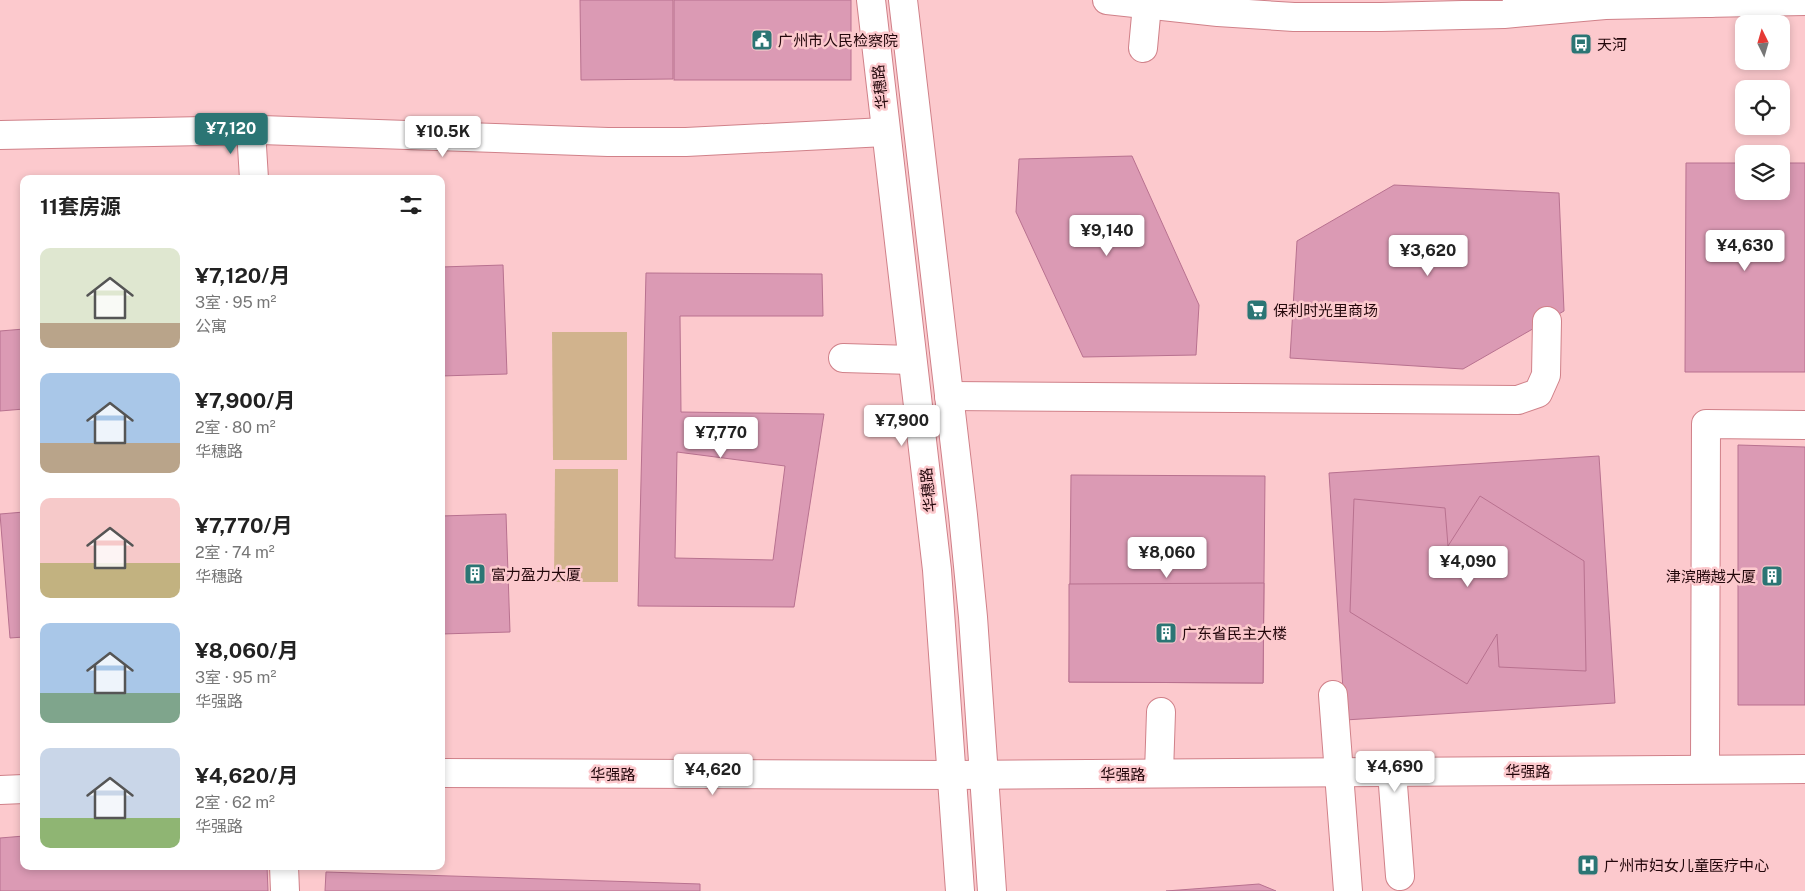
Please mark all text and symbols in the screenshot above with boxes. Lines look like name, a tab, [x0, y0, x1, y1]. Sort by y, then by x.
north arrow	[1735, 15, 1790, 70]
map controls	[1735, 15, 1790, 200]
public building icon: 广州市人民检察院	[750, 28, 774, 52]
place label: 广州市人民检察院	[778, 32, 898, 49]
bus stop icon: 天河	[1569, 32, 1593, 56]
place label: 天河	[1597, 36, 1627, 53]
street label: 华穗路	[869, 64, 891, 110]
button: locate	[1735, 80, 1790, 135]
pin: ¥7,120	[190, 112, 272, 155]
pin: ¥10.5K	[402, 116, 484, 158]
text: ¥7,120	[206, 119, 256, 138]
text: ¥10.5K	[416, 122, 470, 141]
button: layers	[1735, 145, 1790, 200]
icon: filters	[397, 191, 425, 219]
text: 11套房源	[40, 194, 121, 219]
pin: ¥9,140	[1066, 214, 1148, 257]
text: ¥9,140	[1080, 221, 1134, 240]
pin: ¥4,630	[1704, 230, 1786, 272]
pin: ¥3,620	[1387, 234, 1469, 277]
text: ¥4,630	[1717, 236, 1773, 255]
text: ¥3,620	[1400, 241, 1456, 260]
text: ¥7,120/月	[195, 263, 290, 288]
icon: home	[80, 268, 140, 328]
text: 3室 · 95 m²	[195, 293, 276, 312]
supermarket icon: 保利时光里商场	[1245, 298, 1269, 322]
place label: 保利时光里商场	[1273, 302, 1378, 319]
text: 公寓	[195, 317, 227, 336]
text: ¥7,900/月	[195, 388, 295, 413]
icon: home	[80, 393, 140, 453]
pin: ¥7,900	[861, 404, 943, 447]
text: ¥7,900	[875, 411, 929, 430]
pin: ¥7,770	[680, 416, 762, 459]
text: 2室 · 80 m²	[195, 418, 276, 437]
text: ¥7,770	[695, 423, 747, 442]
text: 华穗路	[195, 442, 243, 461]
street label: 华穗路	[917, 467, 939, 513]
text: ¥7,770/月	[195, 513, 292, 538]
icon: home	[80, 518, 140, 578]
pin: ¥8,060	[1126, 536, 1208, 579]
text: 2室 · 74 m²	[195, 543, 275, 562]
text: ¥8,060	[1139, 543, 1195, 562]
pin: ¥4,090	[1427, 546, 1509, 588]
text: ¥4,090	[1440, 552, 1496, 571]
building icon: 富力盈力大厦	[463, 562, 487, 586]
building icon: 津滨腾越大厦	[1760, 564, 1784, 588]
place label: 富力盈力大厦	[491, 566, 581, 583]
text: 华穗路	[195, 567, 243, 586]
place label: 津滨腾越大厦	[1666, 568, 1756, 585]
building icon: 广东省民主大楼	[1154, 621, 1178, 645]
place label: 广东省民主大楼	[1182, 625, 1287, 642]
text: ¥8,060/月	[195, 638, 299, 663]
icon: home	[80, 643, 140, 703]
text: 3室 · 95 m²	[195, 668, 276, 687]
text: 华强路	[195, 692, 243, 711]
pin: ¥4,690	[1354, 750, 1436, 793]
pin: ¥4,620	[672, 754, 754, 796]
text: ¥4,690	[1367, 757, 1423, 776]
text: ¥4,620	[685, 760, 741, 779]
text: ¥4,620/月	[195, 763, 298, 788]
street label: 华强路	[1505, 763, 1551, 780]
street label: 华强路	[590, 766, 636, 783]
street label: 华强路	[1100, 766, 1146, 783]
icon: home	[80, 768, 140, 828]
text: 2室 · 62 m²	[195, 793, 275, 812]
text: 华强路	[195, 817, 243, 836]
hospital icon: 广州市妇女儿童医疗中心	[1576, 853, 1600, 877]
place label: 广州市妇女儿童医疗中心	[1604, 857, 1769, 874]

